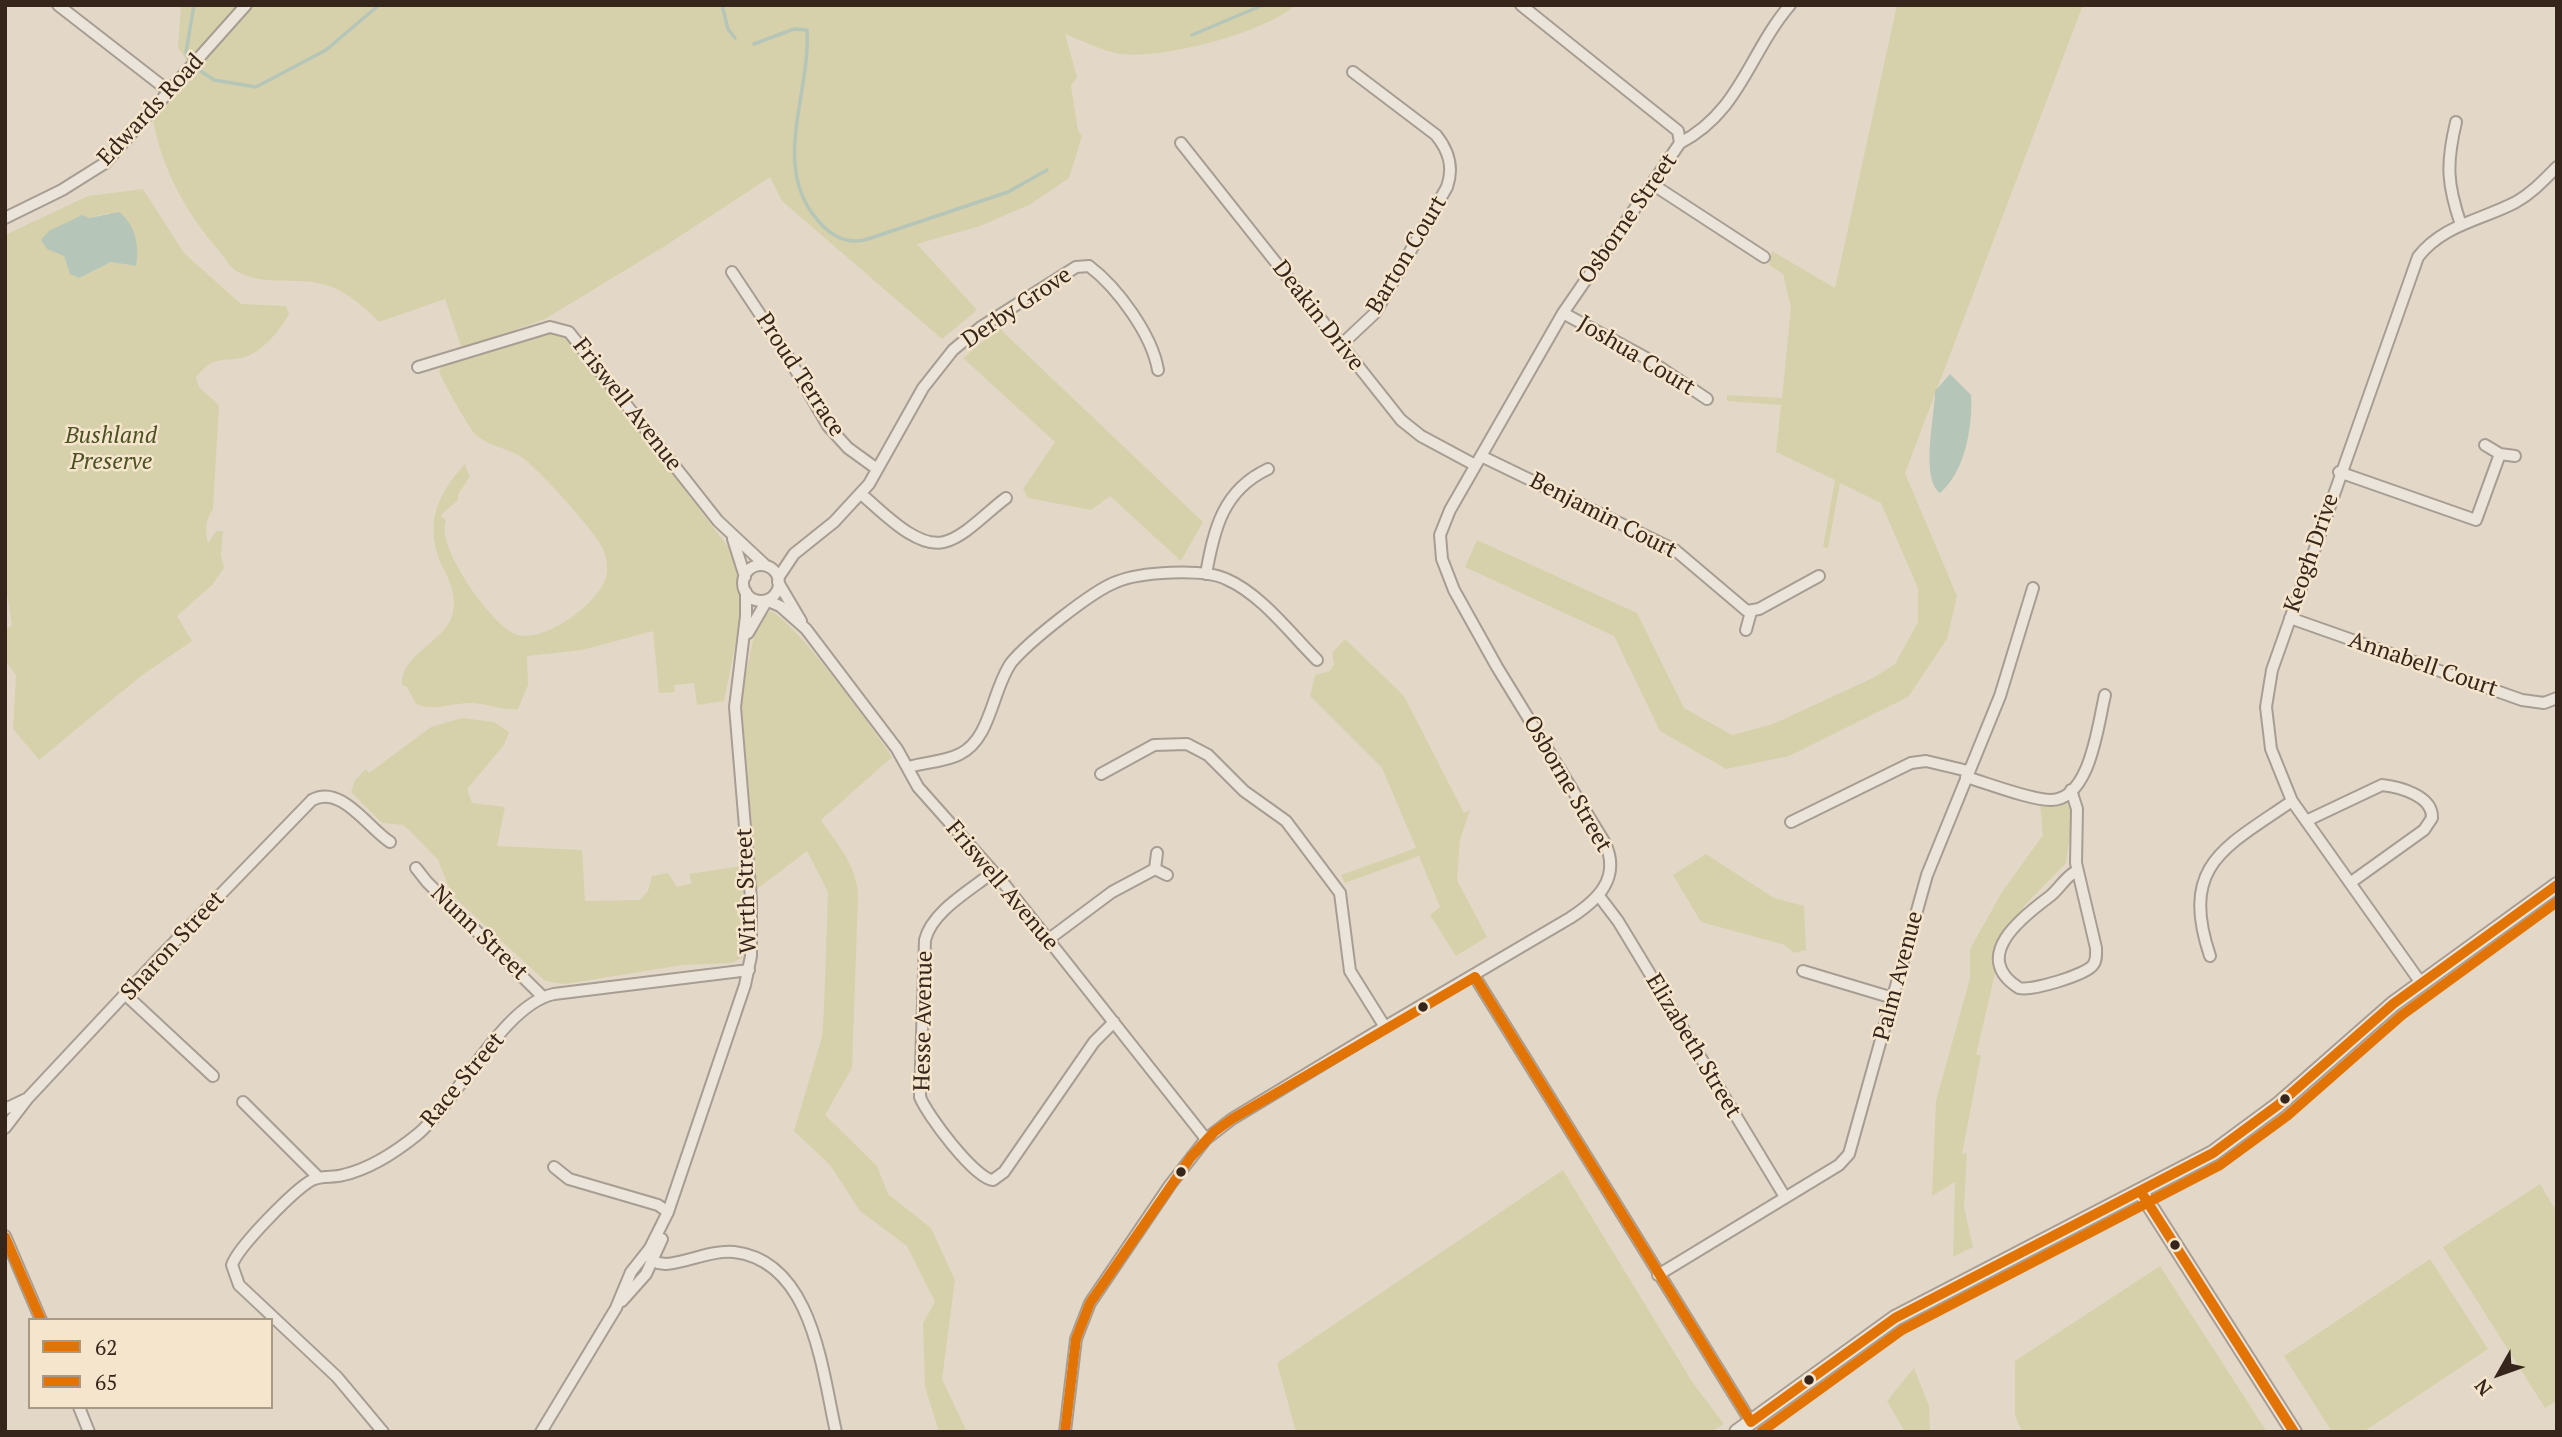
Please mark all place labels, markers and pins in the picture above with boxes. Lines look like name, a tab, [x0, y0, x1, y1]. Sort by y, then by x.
unlabelled marker	[1416, 1000, 1430, 1014]
unlabelled marker	[2278, 1092, 2292, 1106]
unlabelled marker	[1174, 1165, 1188, 1179]
unlabelled marker	[2168, 1238, 2182, 1252]
unlabelled marker	[1802, 1373, 1816, 1387]

